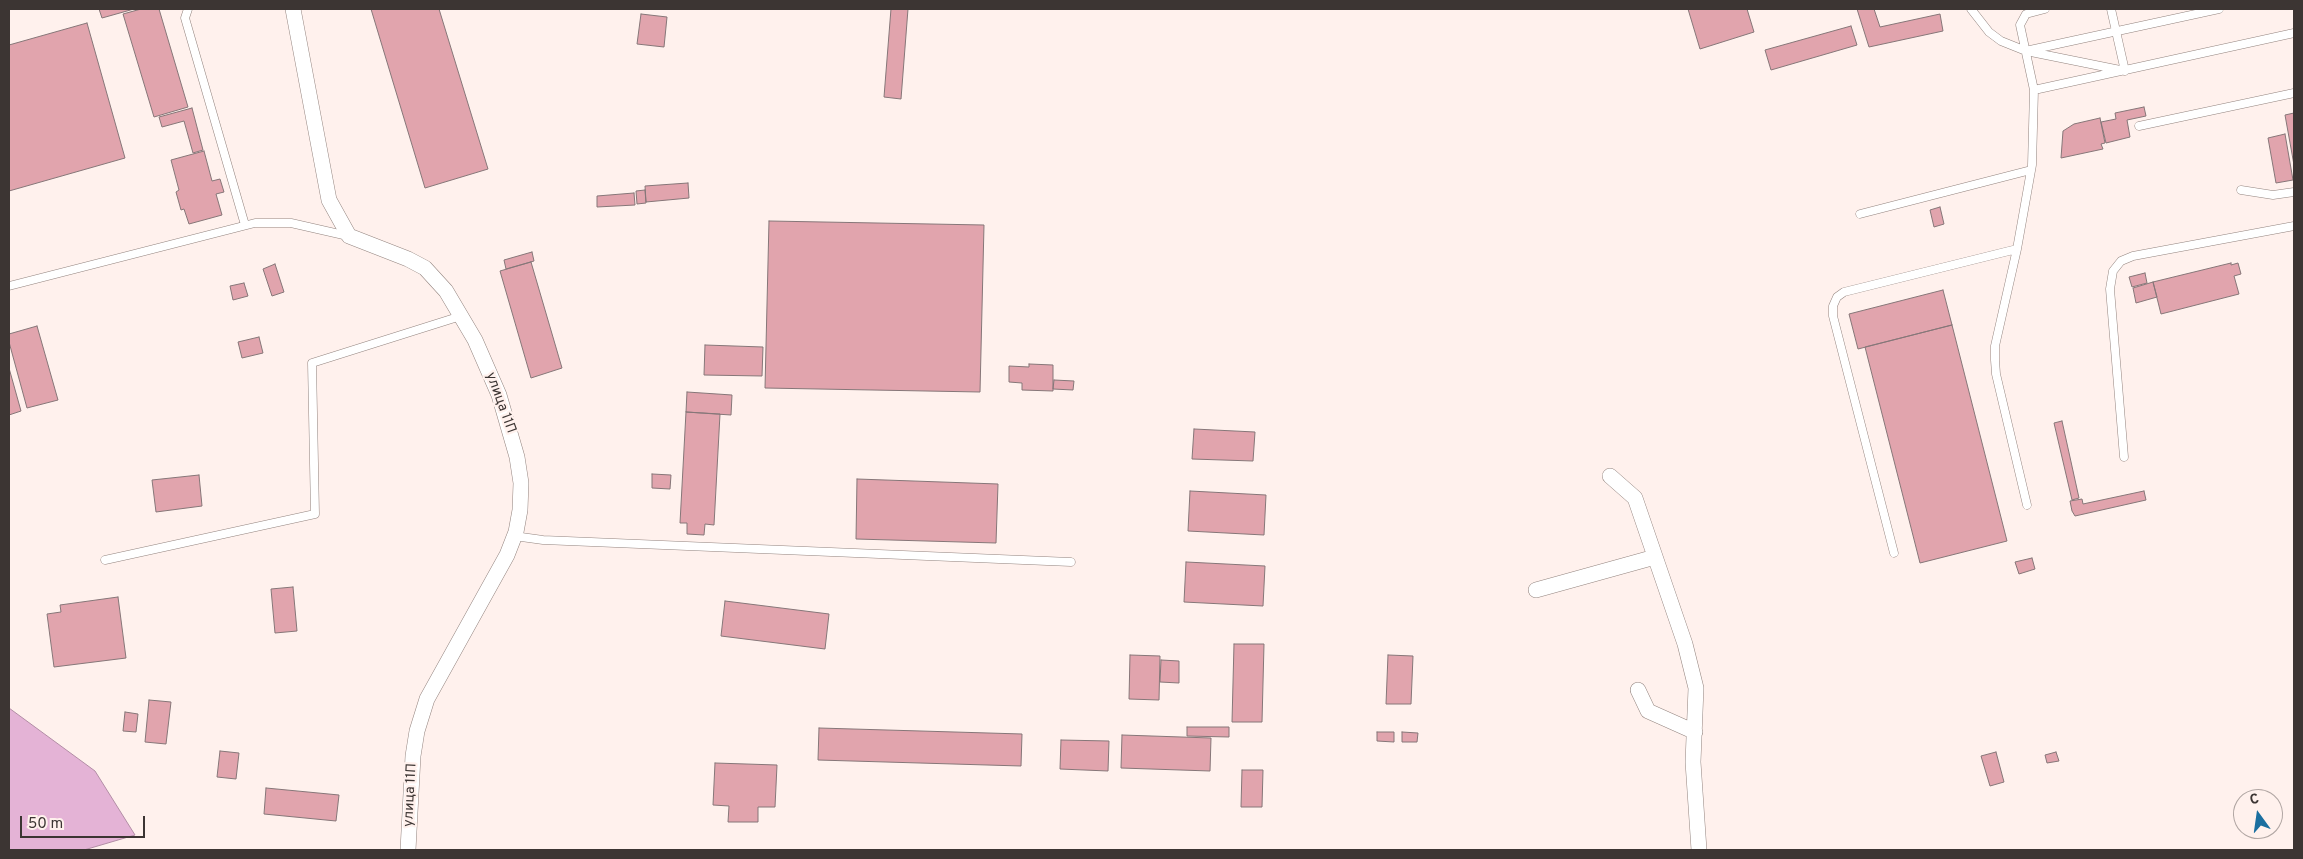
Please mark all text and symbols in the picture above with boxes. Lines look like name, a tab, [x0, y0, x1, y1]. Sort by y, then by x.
street label: улица 11П	[481, 370, 519, 436]
street label: улица 11П	[401, 763, 421, 827]
north arrow	[2233, 789, 2283, 839]
text: С	[2248, 791, 2261, 809]
scale bar	[22, 806, 148, 838]
text: 50 m	[28, 815, 63, 834]

